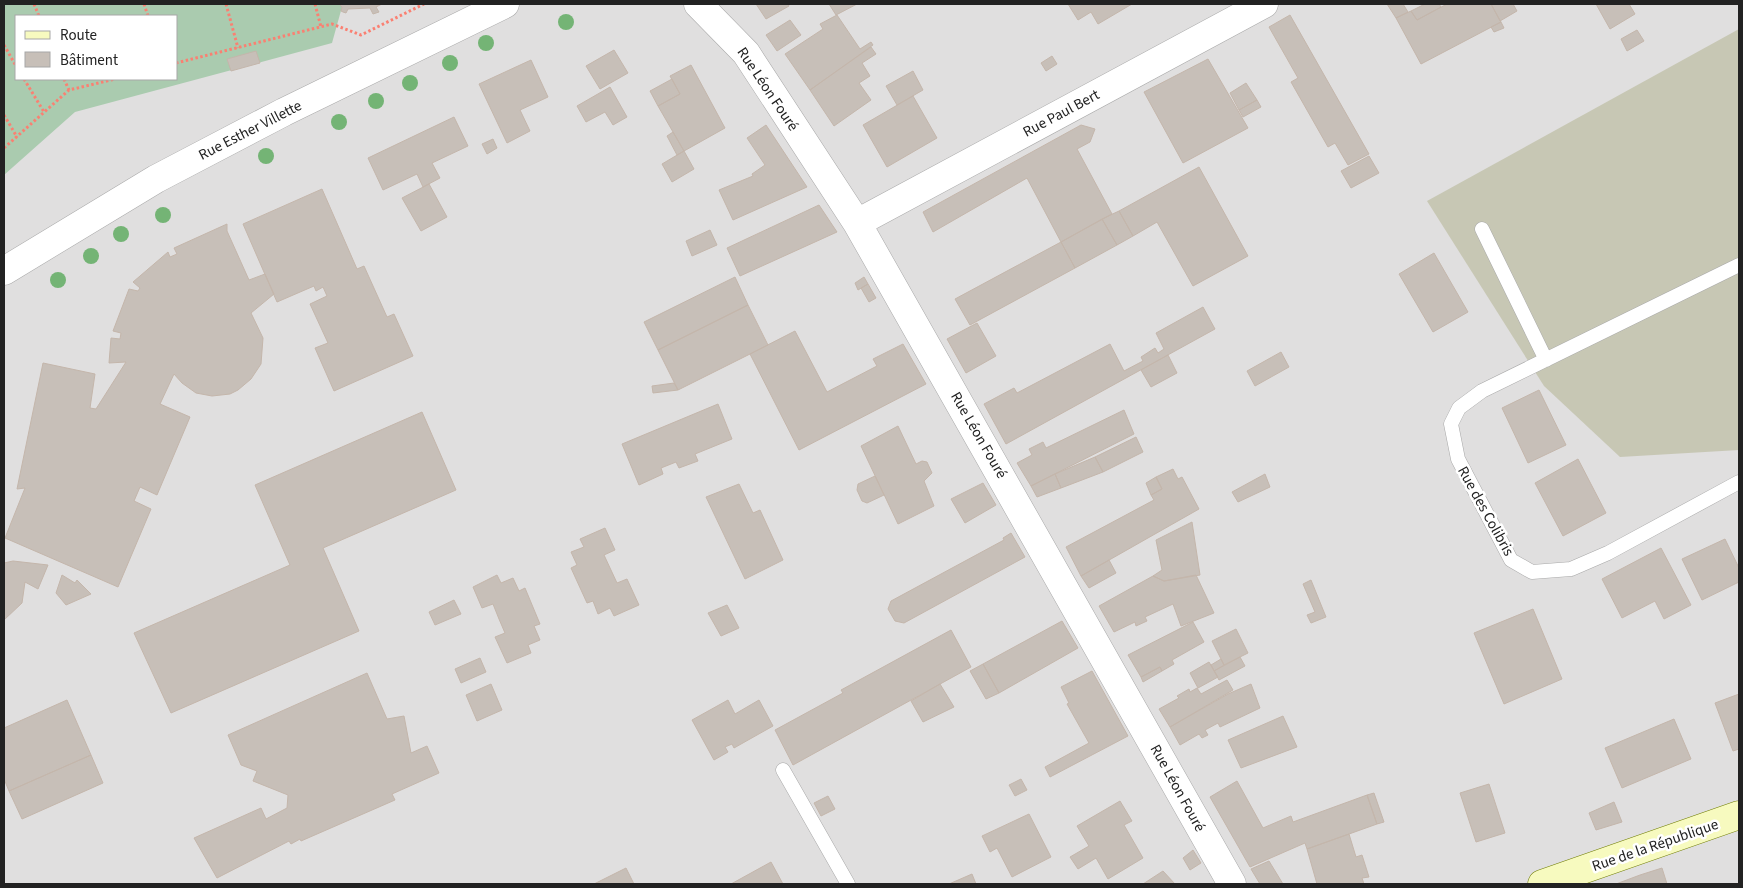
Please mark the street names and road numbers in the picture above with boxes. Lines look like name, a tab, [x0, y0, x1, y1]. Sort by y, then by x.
street label: Rue Léon Fouré	[732, 43, 803, 135]
street label: Rue Paul Bert	[1019, 84, 1103, 142]
street label: Rue Esther Villette	[195, 95, 305, 166]
street label: Rue Léon Fouré	[945, 388, 1012, 483]
street label: Rue des Colibris	[1452, 462, 1519, 560]
street label: Rue Léon Fouré	[1145, 741, 1210, 836]
street label: Rue de la République	[1589, 814, 1721, 877]

